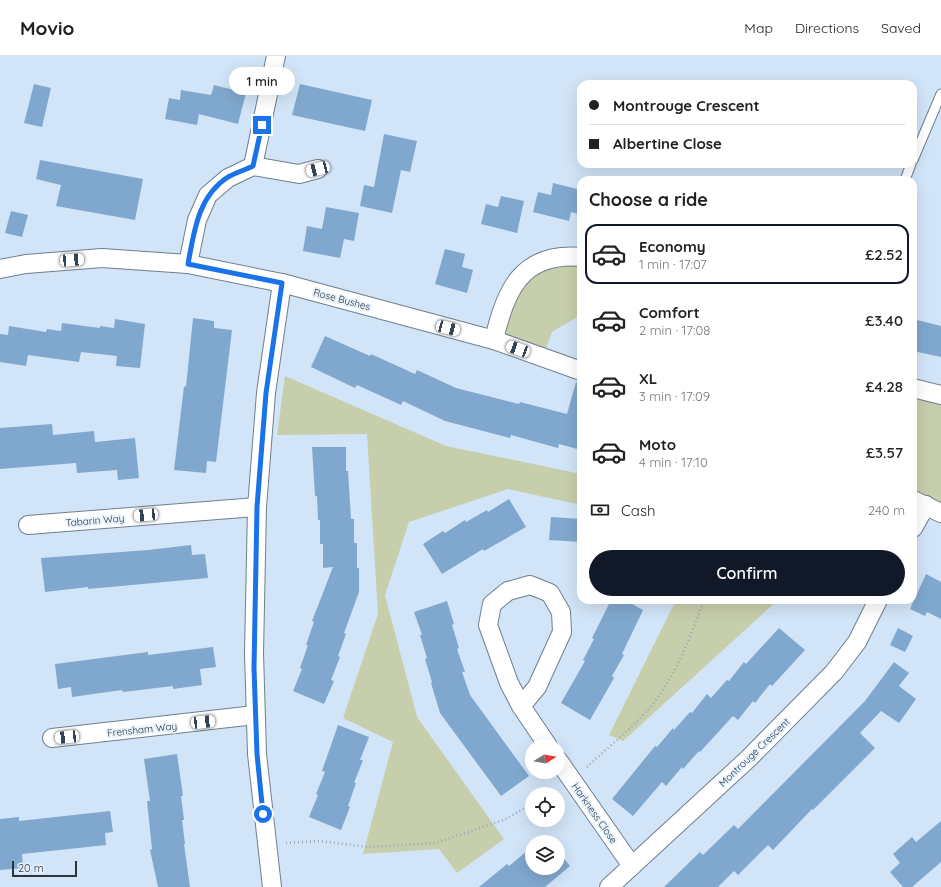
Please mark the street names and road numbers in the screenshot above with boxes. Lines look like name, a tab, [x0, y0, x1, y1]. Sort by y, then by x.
street label: Rose Bushes	[312, 286, 372, 313]
street label: Tabarin Way	[65, 511, 125, 530]
street label: Montrouge Crescent	[716, 715, 793, 790]
street label: Frensham Way	[106, 719, 178, 740]
street label: Harkness Close	[569, 780, 621, 846]

